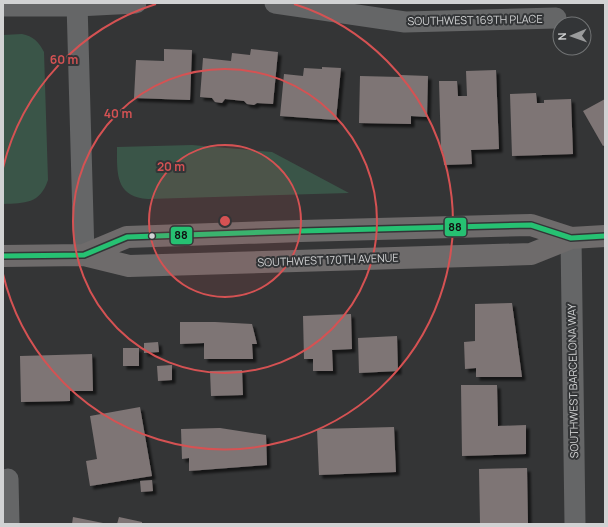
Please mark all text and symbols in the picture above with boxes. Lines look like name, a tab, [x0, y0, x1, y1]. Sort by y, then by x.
street label: SOUTHWEST 169TH PLACE	[407, 11, 543, 28]
north arrow	[552, 16, 592, 56]
text: N	[554, 32, 569, 41]
text: 60 m	[50, 51, 78, 68]
text: 40 m	[104, 105, 132, 122]
text: 20 m	[157, 158, 185, 175]
centre of rings	[218, 214, 232, 228]
line badge: 88	[444, 217, 467, 237]
text: 88	[448, 219, 462, 234]
line badge: 88	[170, 226, 193, 245]
text: 88	[174, 227, 188, 242]
unlabelled marker	[147, 231, 157, 241]
street label: SOUTHWEST 170TH AVENUE	[257, 250, 399, 269]
street label: SOUTHWEST BARCELONA WAY	[564, 303, 581, 458]

